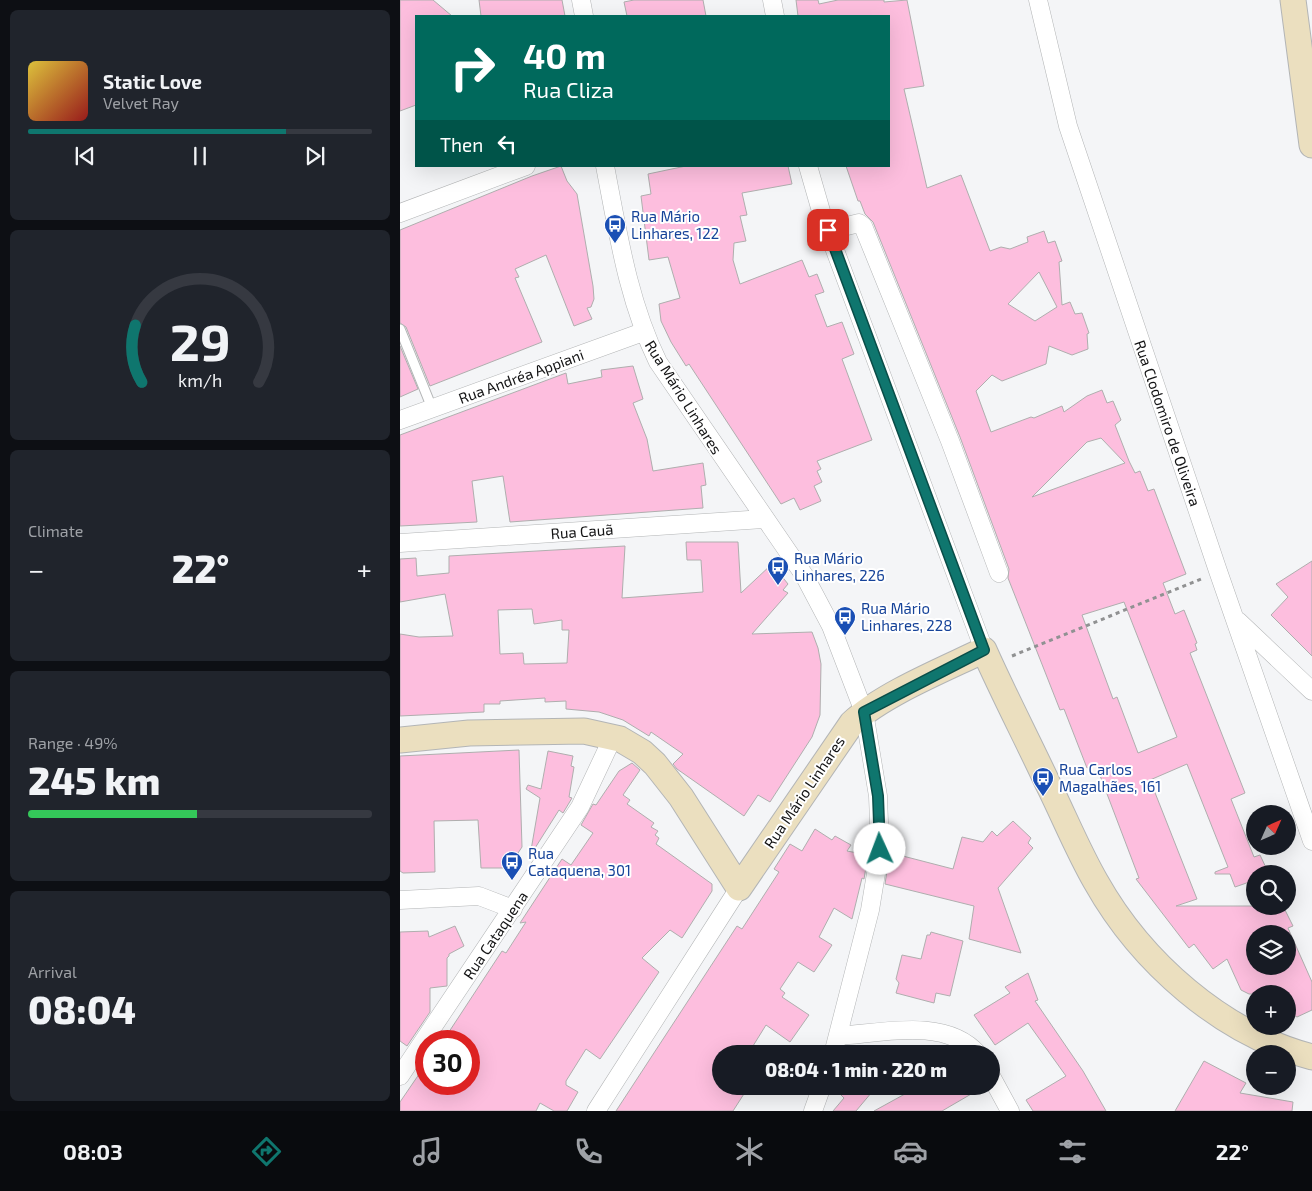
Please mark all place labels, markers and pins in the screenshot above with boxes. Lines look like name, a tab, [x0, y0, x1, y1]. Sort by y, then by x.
place label: Rua Mário Linhares, 122	[631, 207, 719, 242]
pin	[807, 209, 849, 251]
bus stop icon: Rua Mário Linhares, 122	[603, 213, 627, 244]
place label: Rua Mário Linhares, 226	[794, 549, 885, 584]
bus stop icon: Rua Mário Linhares, 226	[766, 555, 790, 586]
place label: Rua Mário Linhares, 228	[861, 599, 952, 634]
bus stop icon: Rua Mário Linhares, 228	[833, 605, 857, 636]
place label: Rua Carlos Magalhães, 161	[1059, 760, 1161, 795]
bus stop icon: Rua Carlos Magalhães, 161	[1031, 766, 1055, 797]
place label: Rua Cataquena, 301	[528, 844, 631, 879]
bus stop icon: Rua Cataquena, 301	[500, 850, 524, 881]

